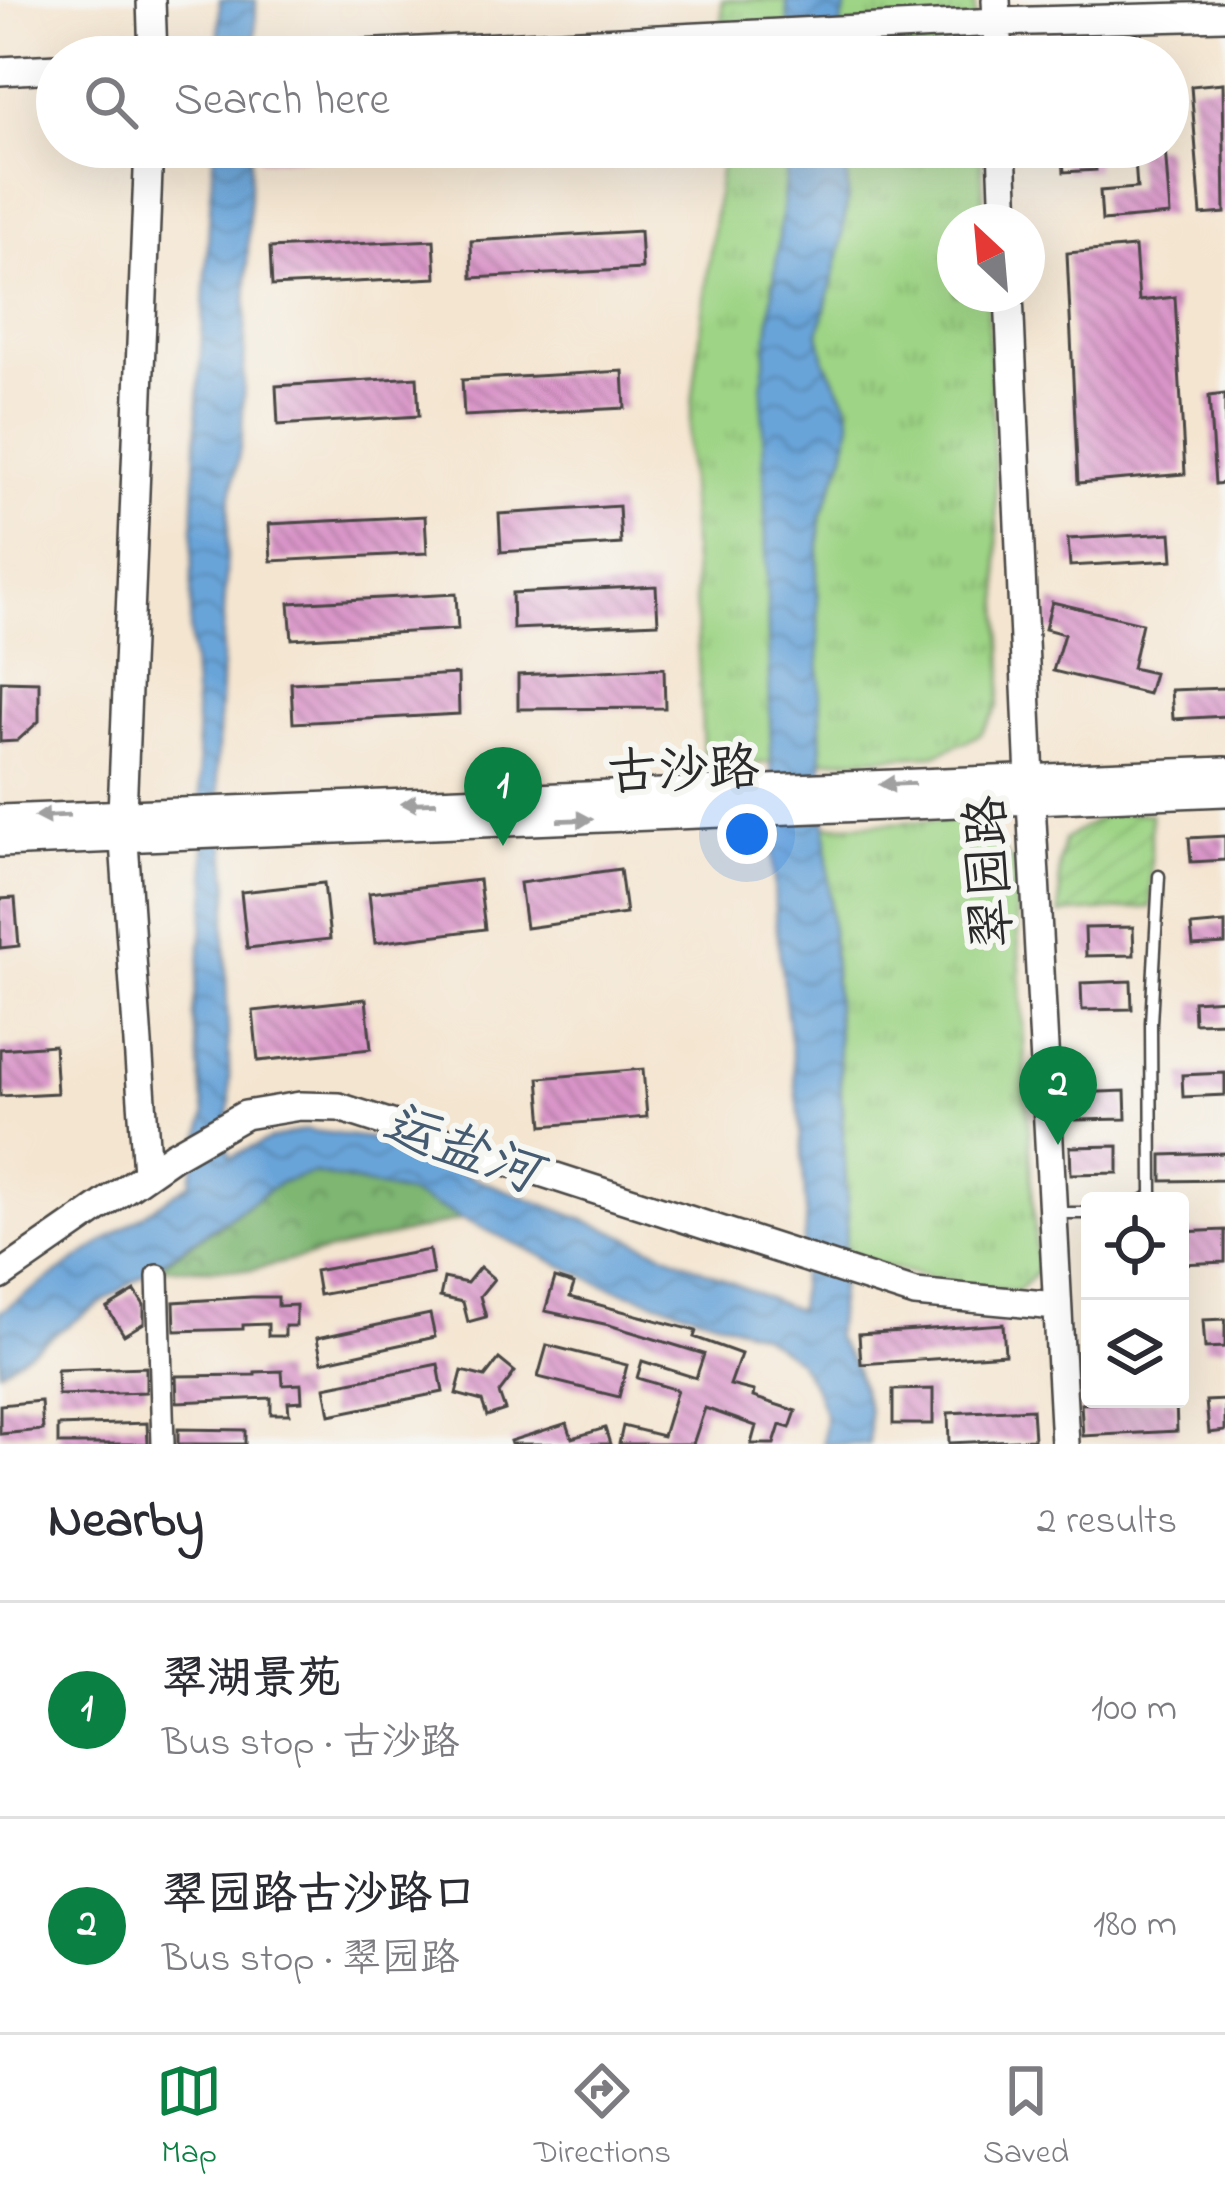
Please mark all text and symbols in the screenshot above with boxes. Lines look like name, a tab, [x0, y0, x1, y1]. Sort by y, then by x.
search box	[36, 36, 1189, 168]
icon: search	[78, 69, 144, 135]
text: Search here	[174, 69, 390, 135]
north arrow	[937, 204, 1045, 312]
street label: 古沙路	[605, 733, 761, 814]
pin: 1	[464, 747, 542, 846]
one-way arrow	[877, 775, 915, 794]
street label: 翠园路	[951, 793, 1034, 950]
one-way arrow	[399, 794, 437, 813]
your location	[717, 804, 777, 864]
one-way arrow	[32, 807, 70, 826]
one-way arrow	[557, 810, 595, 829]
pin: 2	[1019, 1046, 1097, 1145]
water label: 运盐河	[370, 1087, 557, 1219]
map controls	[1081, 1192, 1189, 1408]
button: locate	[1081, 1192, 1189, 1300]
button: layers	[1081, 1300, 1189, 1408]
text: Nearby	[48, 1485, 204, 1560]
text: 2 results	[1037, 1494, 1177, 1551]
text: 翠湖景苑	[162, 1648, 342, 1714]
text: 1	[81, 1681, 93, 1738]
text: 100 m	[1091, 1681, 1177, 1738]
text: Bus stop · 古沙路	[162, 1716, 459, 1773]
text: 翠园路古沙路口	[162, 1864, 477, 1930]
text: 2	[77, 1897, 97, 1954]
text: 180 m	[1093, 1897, 1177, 1954]
text: Bus stop · 翠园路	[162, 1932, 459, 1989]
tab: Map	[156, 2058, 222, 2178]
tab: Directions	[534, 2058, 671, 2178]
tab: Saved	[983, 2058, 1069, 2178]

